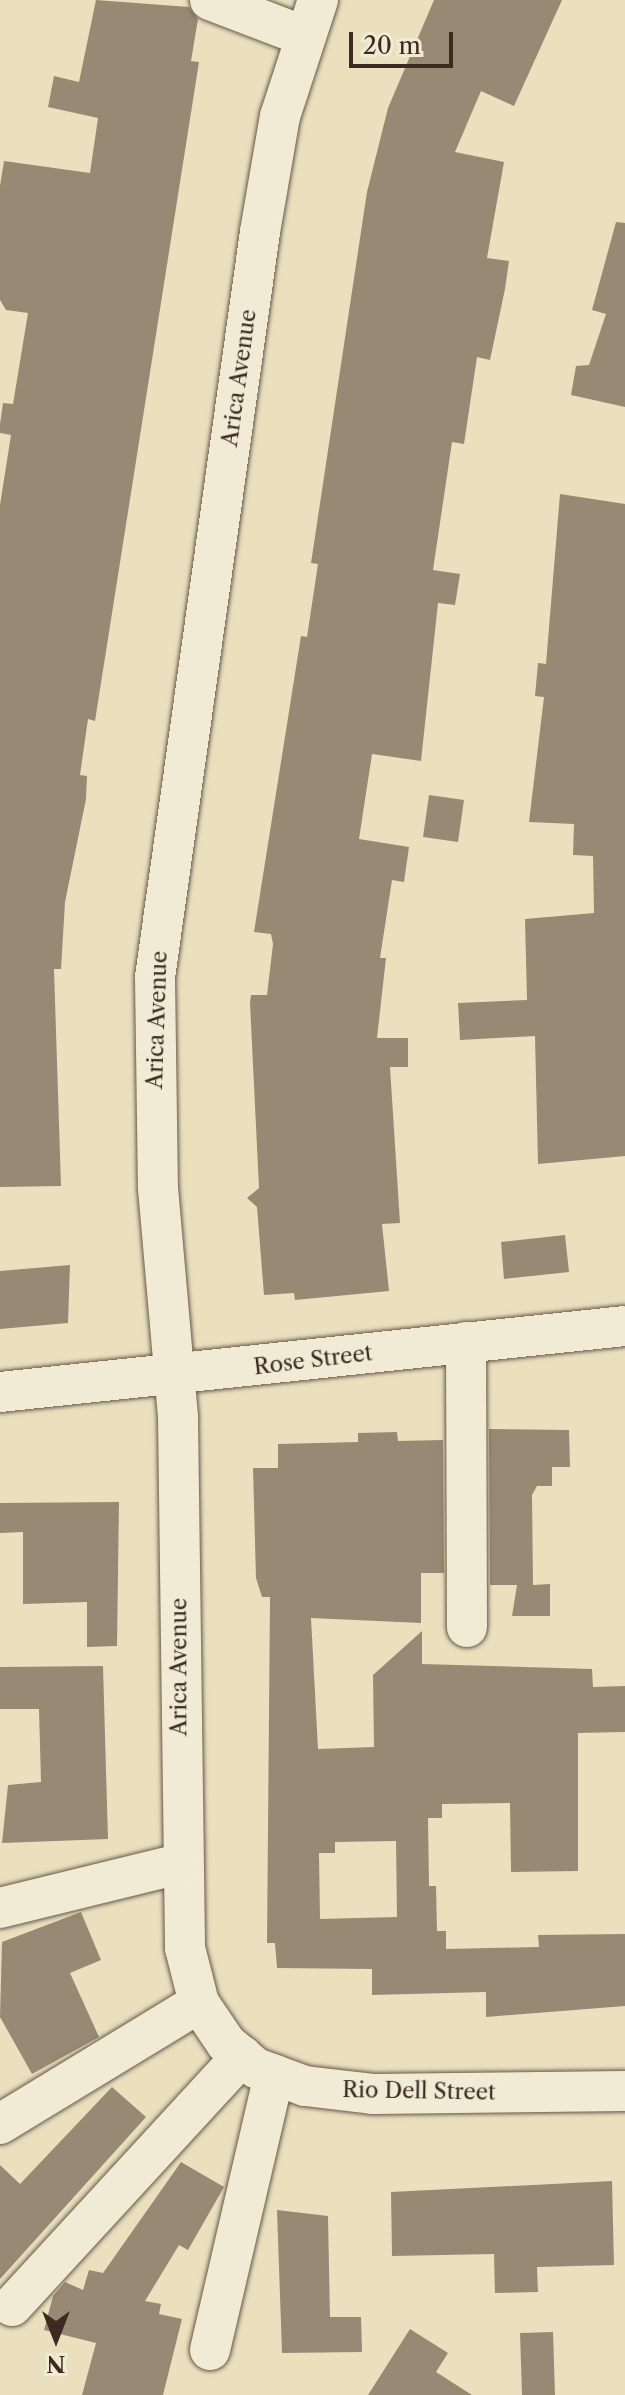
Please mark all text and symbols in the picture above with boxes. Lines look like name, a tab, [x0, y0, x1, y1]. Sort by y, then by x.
scale bar	[353, 16, 457, 66]
text: 20 m	[363, 31, 421, 60]
street label: Arica Avenue	[216, 307, 262, 449]
street label: Arica Avenue	[141, 950, 173, 1090]
street label: Rose Street	[252, 1340, 374, 1380]
street label: Arica Avenue	[166, 1597, 192, 1737]
street label: Rio Dell Street	[342, 2076, 496, 2106]
north arrow	[16, 2299, 96, 2379]
text: N	[46, 2350, 66, 2377]

